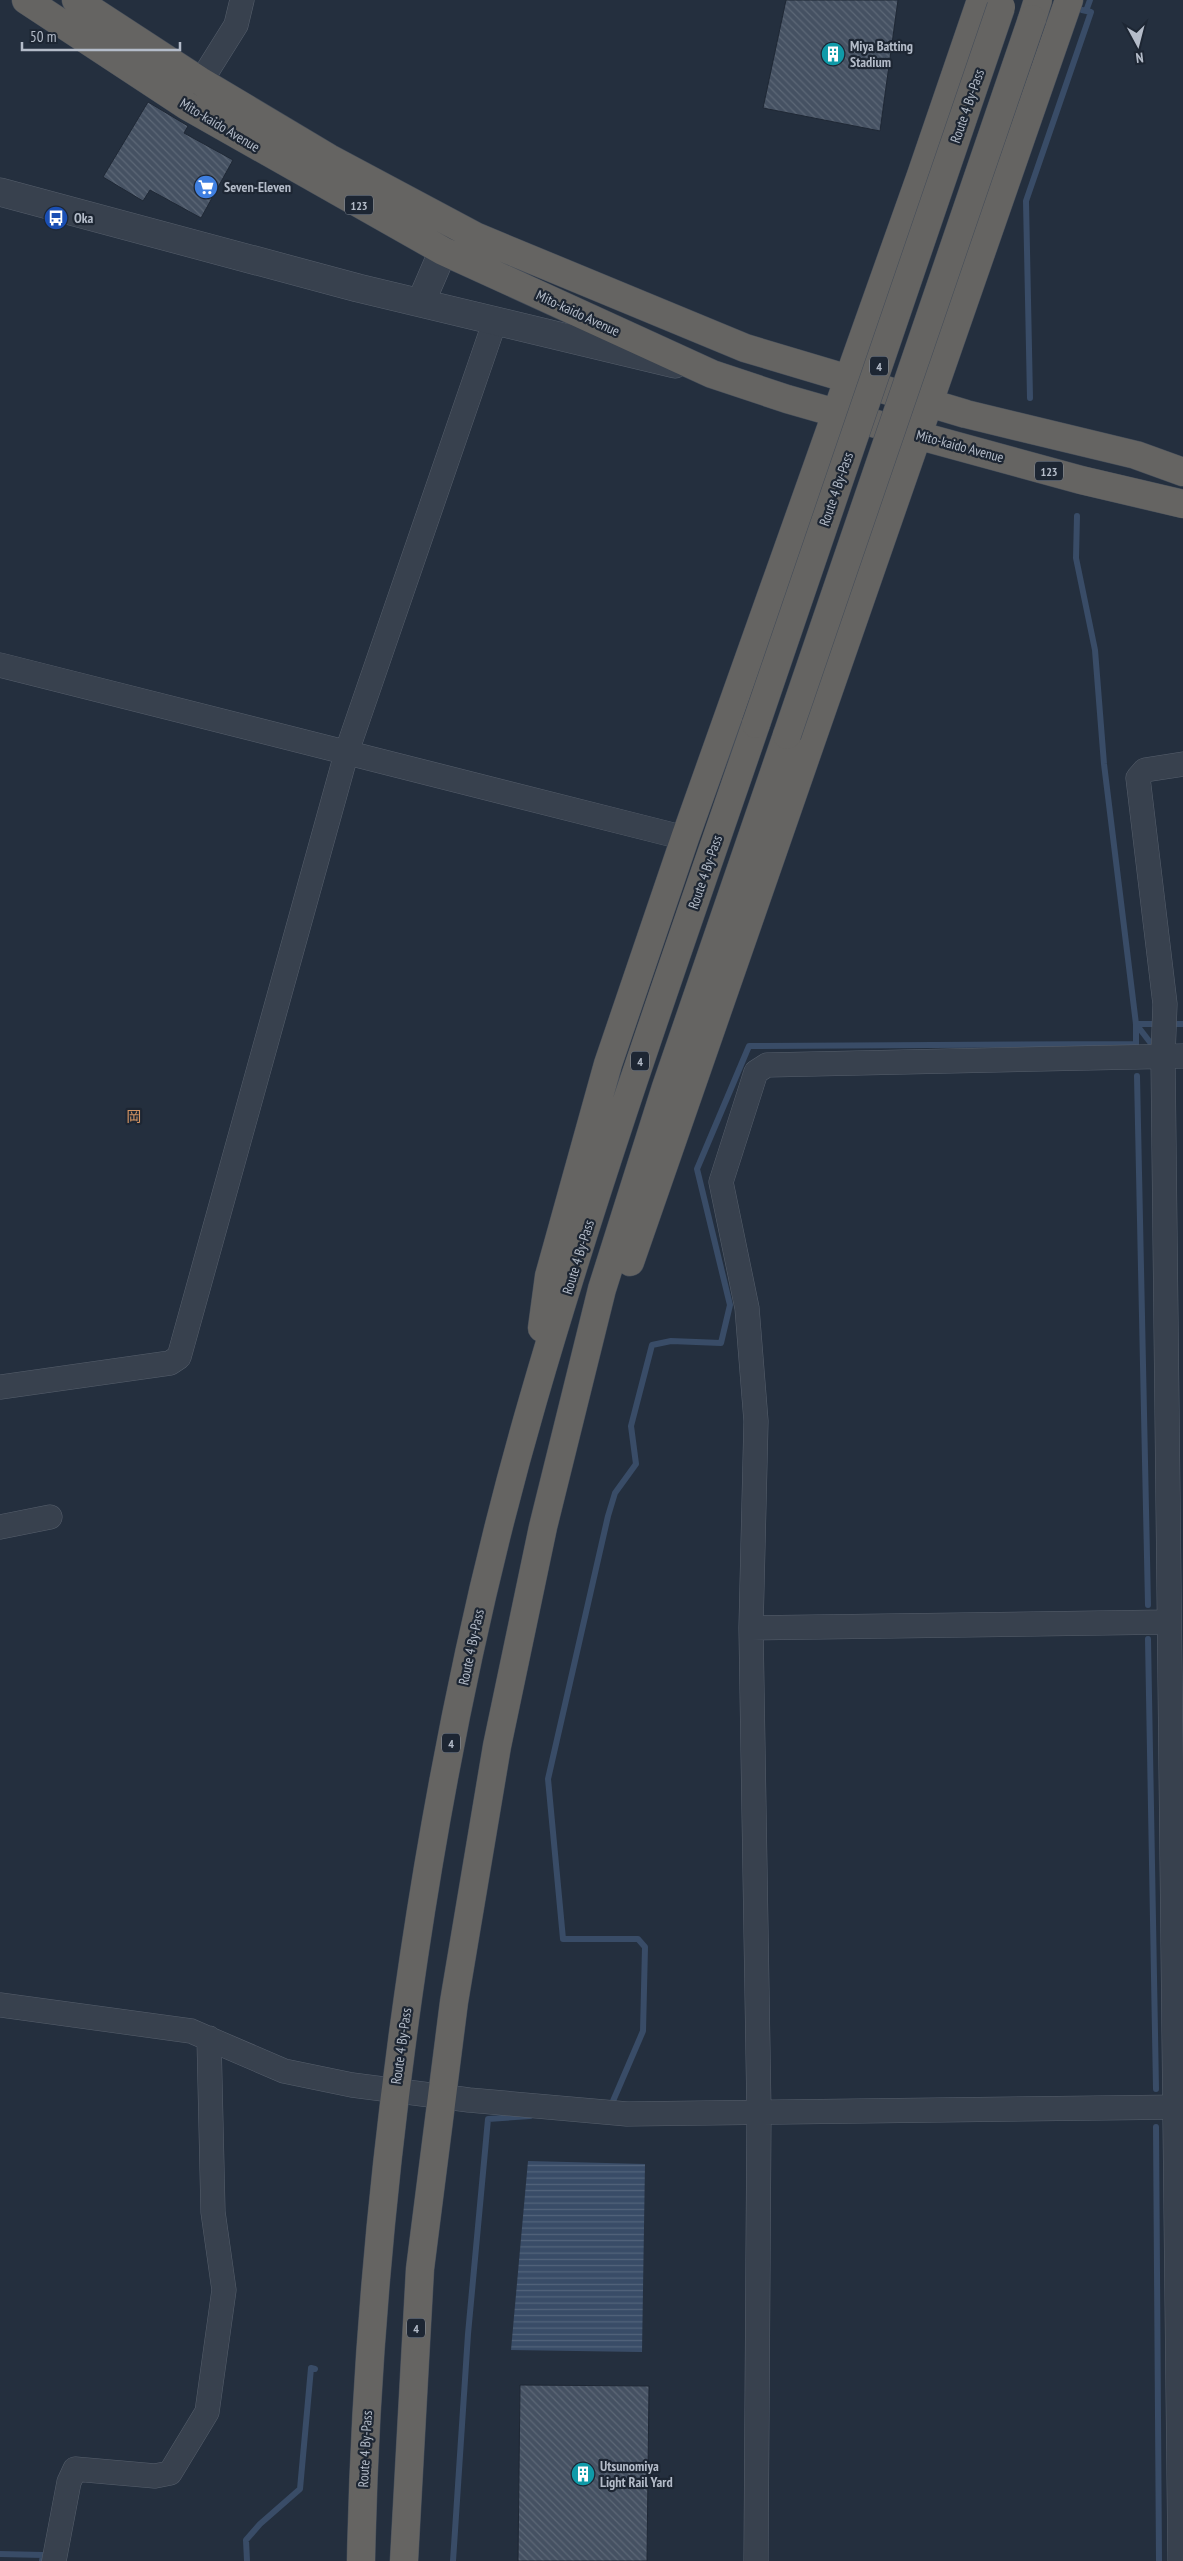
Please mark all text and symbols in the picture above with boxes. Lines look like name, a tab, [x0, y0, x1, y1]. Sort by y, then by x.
scale bar	[22, 20, 180, 52]
north arrow	[1113, 20, 1163, 70]
text: 50 m	[30, 27, 56, 46]
place label: Miya Batting Stadium	[850, 37, 913, 71]
building icon: Miya Batting Stadium	[820, 41, 846, 67]
text: N	[1135, 49, 1144, 67]
street label: Route 4 By-Pass	[946, 66, 988, 145]
street label: Mito-kaido Avenue	[177, 94, 263, 156]
supermarket icon: Seven-Eleven	[193, 174, 219, 200]
place label: Seven-Eleven	[224, 178, 291, 196]
road number: 123	[345, 196, 373, 214]
bus stop icon: Oka	[43, 205, 69, 231]
place label: Oka	[74, 209, 94, 227]
street label: Mito-kaido Avenue	[533, 286, 623, 340]
road number: 4	[870, 356, 888, 376]
street label: Mito-kaido Avenue	[914, 426, 1006, 466]
street label: Route 4 By-Pass	[815, 449, 857, 528]
road number: 123	[1035, 462, 1063, 481]
street label: Route 4 By-Pass	[684, 832, 726, 911]
road number: 4	[631, 1052, 649, 1070]
district label: 岡	[126, 1107, 142, 1126]
street label: Route 4 By-Pass	[558, 1217, 598, 1296]
street label: Route 4 By-Pass	[454, 1607, 488, 1687]
road number: 4	[442, 1734, 460, 1752]
street label: Route 4 By-Pass	[387, 2006, 415, 2085]
road number: 4	[407, 2318, 425, 2338]
street label: Route 4 By-Pass	[354, 2410, 376, 2488]
place label: Utsunomiya Light Rail Yard	[600, 2457, 673, 2491]
building icon: Utsunomiya Light Rail Yard	[570, 2461, 596, 2487]

